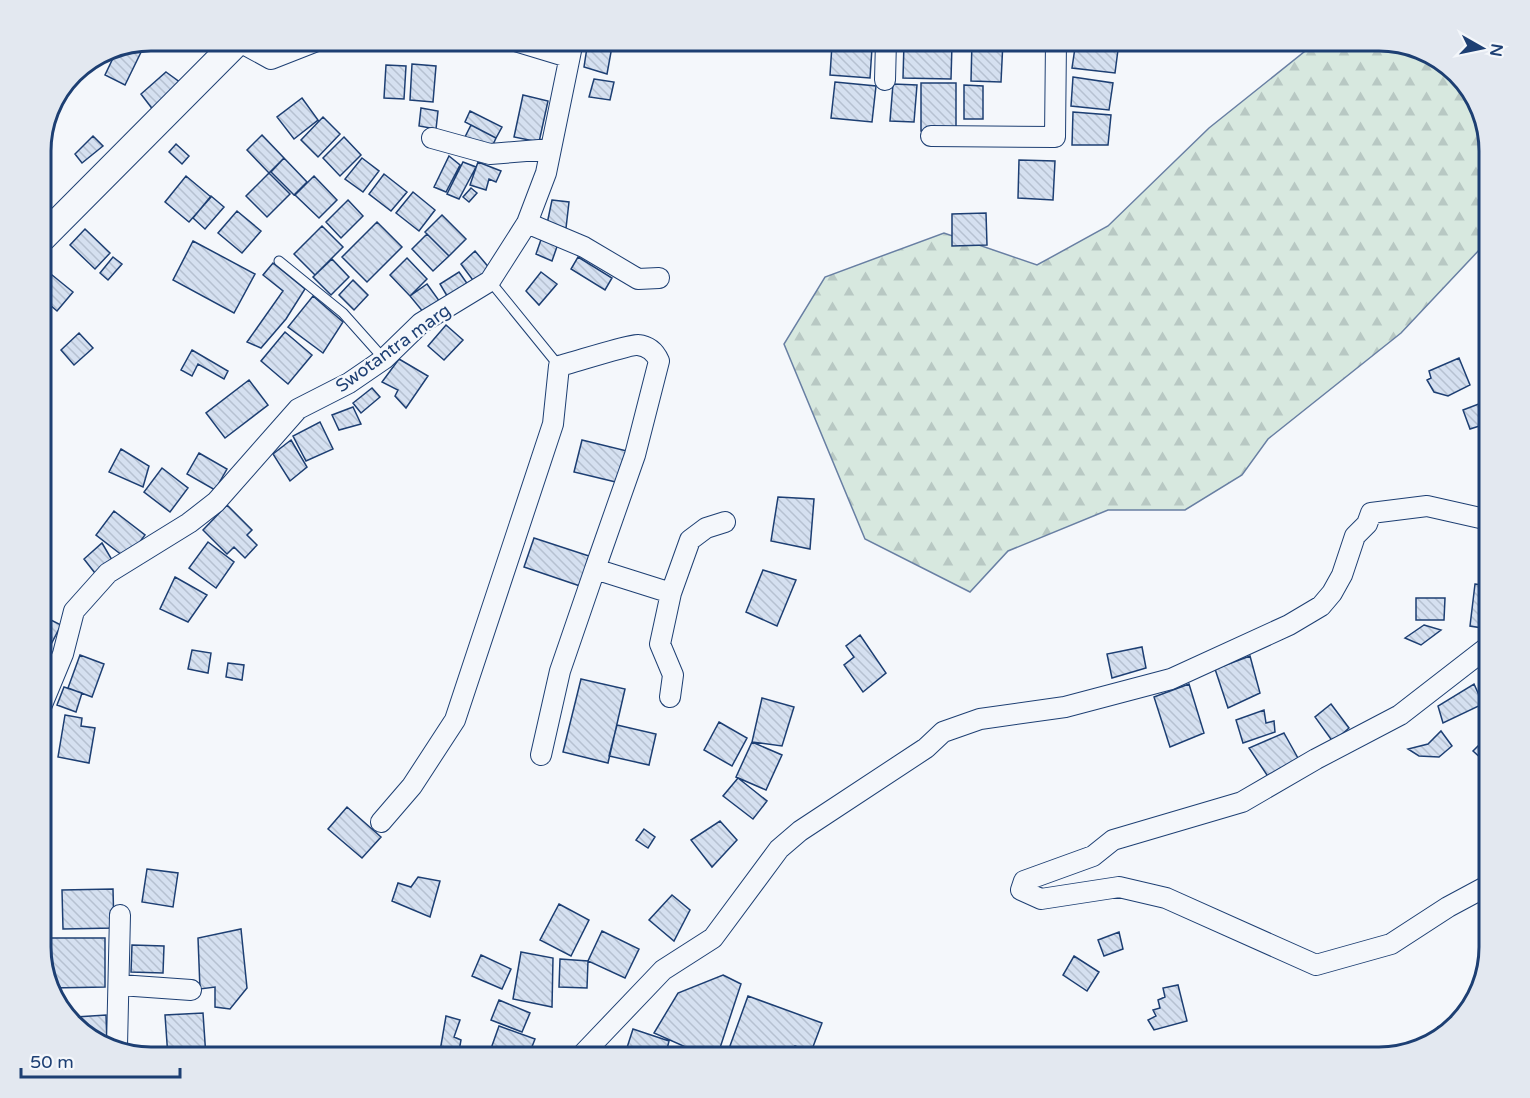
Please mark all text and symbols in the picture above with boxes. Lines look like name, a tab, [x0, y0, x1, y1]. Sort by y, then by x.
north arrow	[1452, 18, 1512, 78]
text: N	[1485, 42, 1507, 58]
street label: Swotantra marg	[331, 299, 455, 397]
scale bar	[21, 1041, 180, 1079]
text: 50 m	[30, 1051, 74, 1073]

